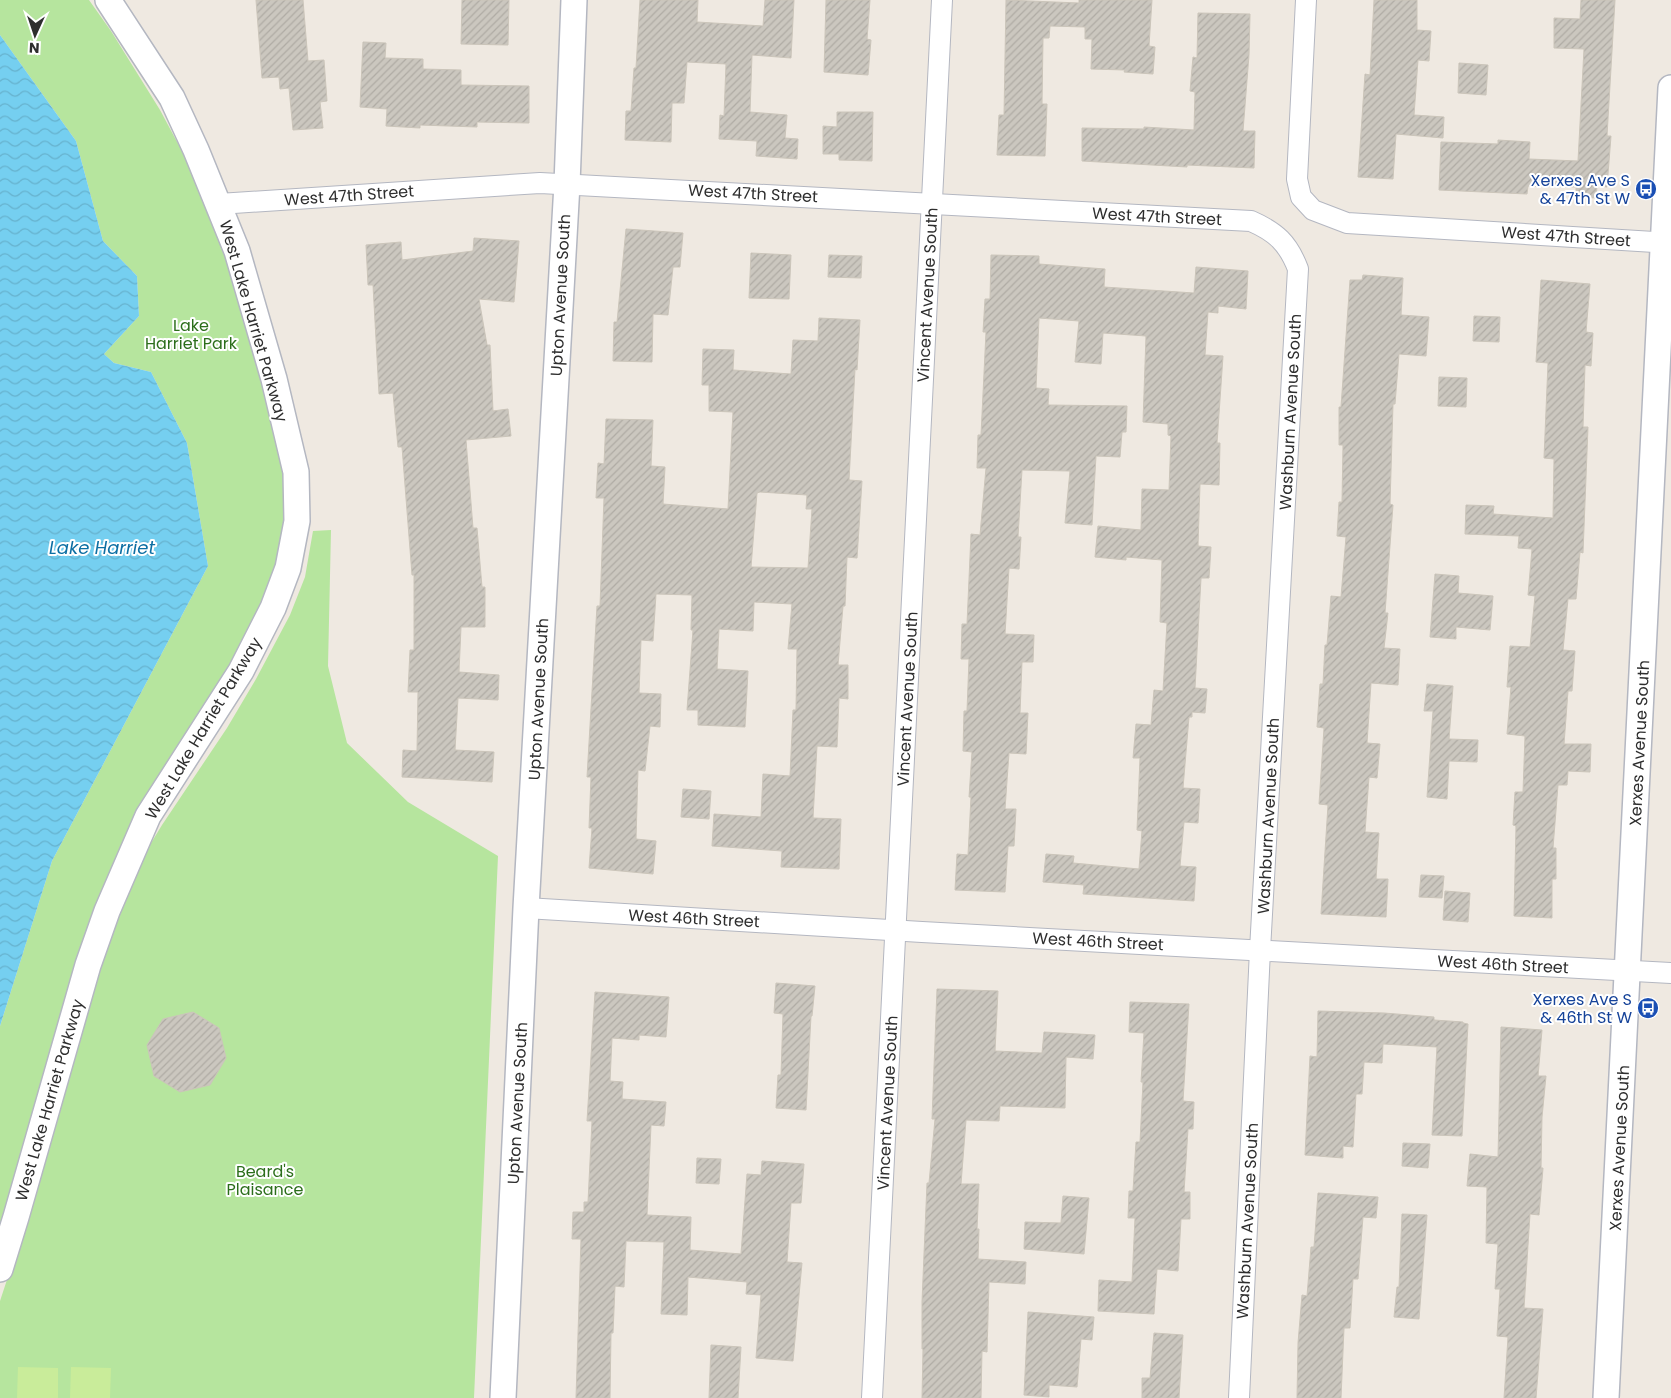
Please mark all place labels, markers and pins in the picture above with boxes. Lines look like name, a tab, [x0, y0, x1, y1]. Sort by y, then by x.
place label: Xerxes Ave S & 47th St W	[1531, 169, 1630, 210]
bus stop icon: Xerxes Ave S & 47th St W	[1634, 177, 1658, 201]
place label: Xerxes Ave S & 46th St W	[1533, 988, 1632, 1029]
bus stop icon: Xerxes Ave S & 46th St W	[1636, 996, 1660, 1020]

